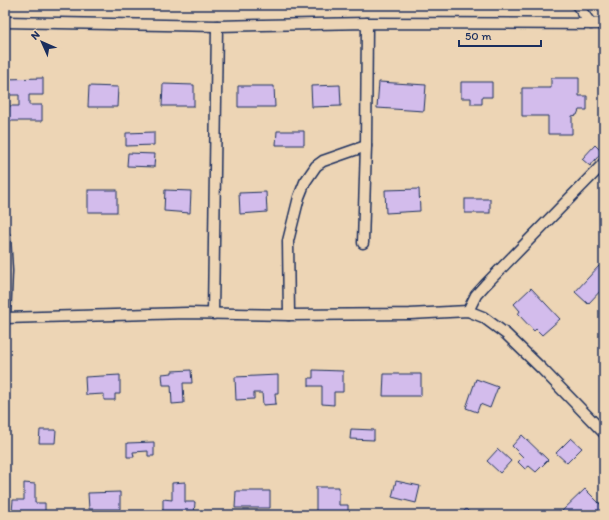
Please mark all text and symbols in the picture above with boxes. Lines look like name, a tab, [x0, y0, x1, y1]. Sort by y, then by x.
north arrow	[22, 22, 62, 62]
scale bar	[459, 22, 541, 48]
text: N	[28, 28, 43, 43]
text: 50 m	[465, 29, 491, 43]

